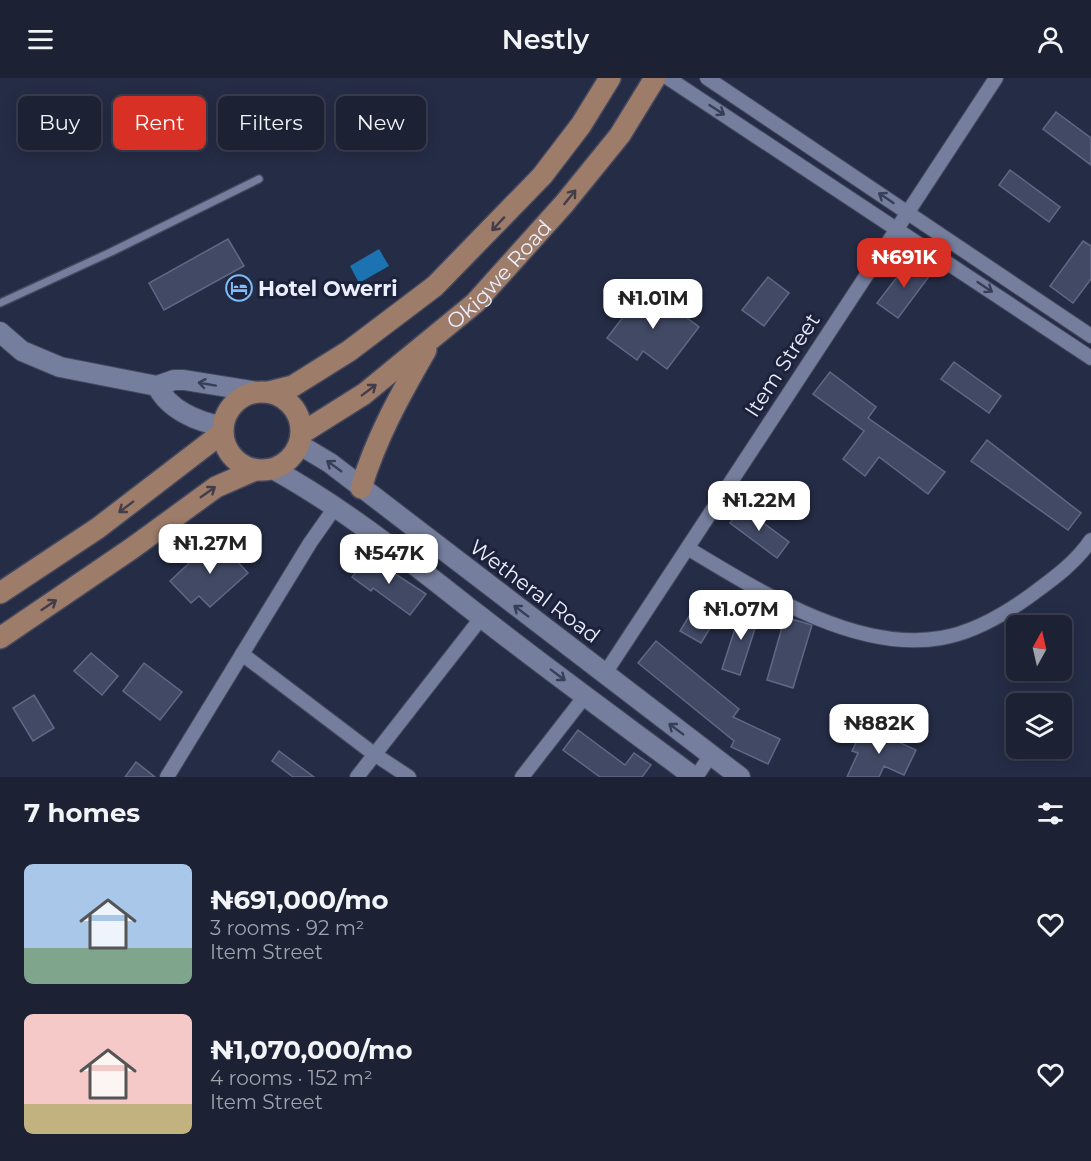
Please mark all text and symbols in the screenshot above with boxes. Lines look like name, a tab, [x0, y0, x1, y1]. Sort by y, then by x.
icon: menu	[24, 23, 57, 56]
text: Nestly	[502, 23, 589, 56]
icon: person	[1034, 23, 1067, 56]
chip: Buy	[18, 96, 101, 150]
chip: Rent	[113, 96, 206, 150]
chip: Filters	[218, 96, 324, 150]
chip: New	[336, 96, 426, 150]
one-way arrow	[708, 104, 725, 116]
one-way arrow	[563, 190, 576, 206]
one-way arrow	[878, 192, 894, 204]
street label: Okigwe Road	[441, 214, 556, 334]
one-way arrow	[490, 216, 505, 231]
pin: ₦691K	[862, 238, 946, 289]
text: ₦691K	[871, 245, 937, 269]
hotel icon: Hotel Owerri	[224, 273, 254, 303]
place label: Hotel Owerri	[258, 276, 398, 301]
pin: ₦1.01M	[604, 279, 702, 330]
one-way arrow	[976, 281, 993, 293]
text: ₦1.01M	[617, 286, 689, 310]
street label: Item Street	[739, 309, 825, 421]
one-way arrow	[198, 378, 217, 389]
one-way arrow	[360, 383, 376, 396]
one-way arrow	[326, 460, 342, 473]
pin: ₦1.22M	[710, 481, 808, 532]
one-way arrow	[199, 486, 215, 498]
text: ₦1.22M	[722, 488, 796, 512]
one-way arrow	[118, 501, 134, 513]
pin: ₦1.27M	[161, 524, 259, 575]
text: ₦1.27M	[173, 531, 247, 555]
pin: ₦547K	[347, 534, 431, 585]
street label: Wetheral Road	[465, 534, 605, 648]
text: ₦547K	[354, 541, 424, 565]
pin: ₦1.07M	[692, 590, 790, 641]
text: ₦1.07M	[703, 597, 779, 621]
one-way arrow	[40, 599, 56, 611]
one-way arrow	[514, 605, 530, 618]
north arrow	[1006, 615, 1072, 681]
map controls	[1006, 615, 1072, 759]
one-way arrow	[550, 669, 566, 682]
button: layers	[1006, 693, 1072, 759]
pin: ₦882K	[837, 704, 921, 755]
text: ₦882K	[843, 711, 915, 735]
one-way arrow	[669, 723, 685, 736]
text: 7 homes	[24, 797, 140, 829]
icon: filters	[1034, 797, 1067, 830]
text: ₦691,000/mo	[210, 884, 389, 916]
icon: home	[72, 888, 144, 960]
icon: heart	[1034, 908, 1067, 941]
text: 3 rooms · 92 m²	[210, 916, 364, 940]
text: Item Street	[210, 940, 323, 964]
text: ₦1,070,000/mo	[210, 1034, 412, 1066]
icon: home	[72, 1038, 144, 1110]
icon: heart	[1034, 1058, 1067, 1091]
text: 4 rooms · 152 m²	[210, 1066, 373, 1090]
text: Item Street	[210, 1090, 323, 1114]

